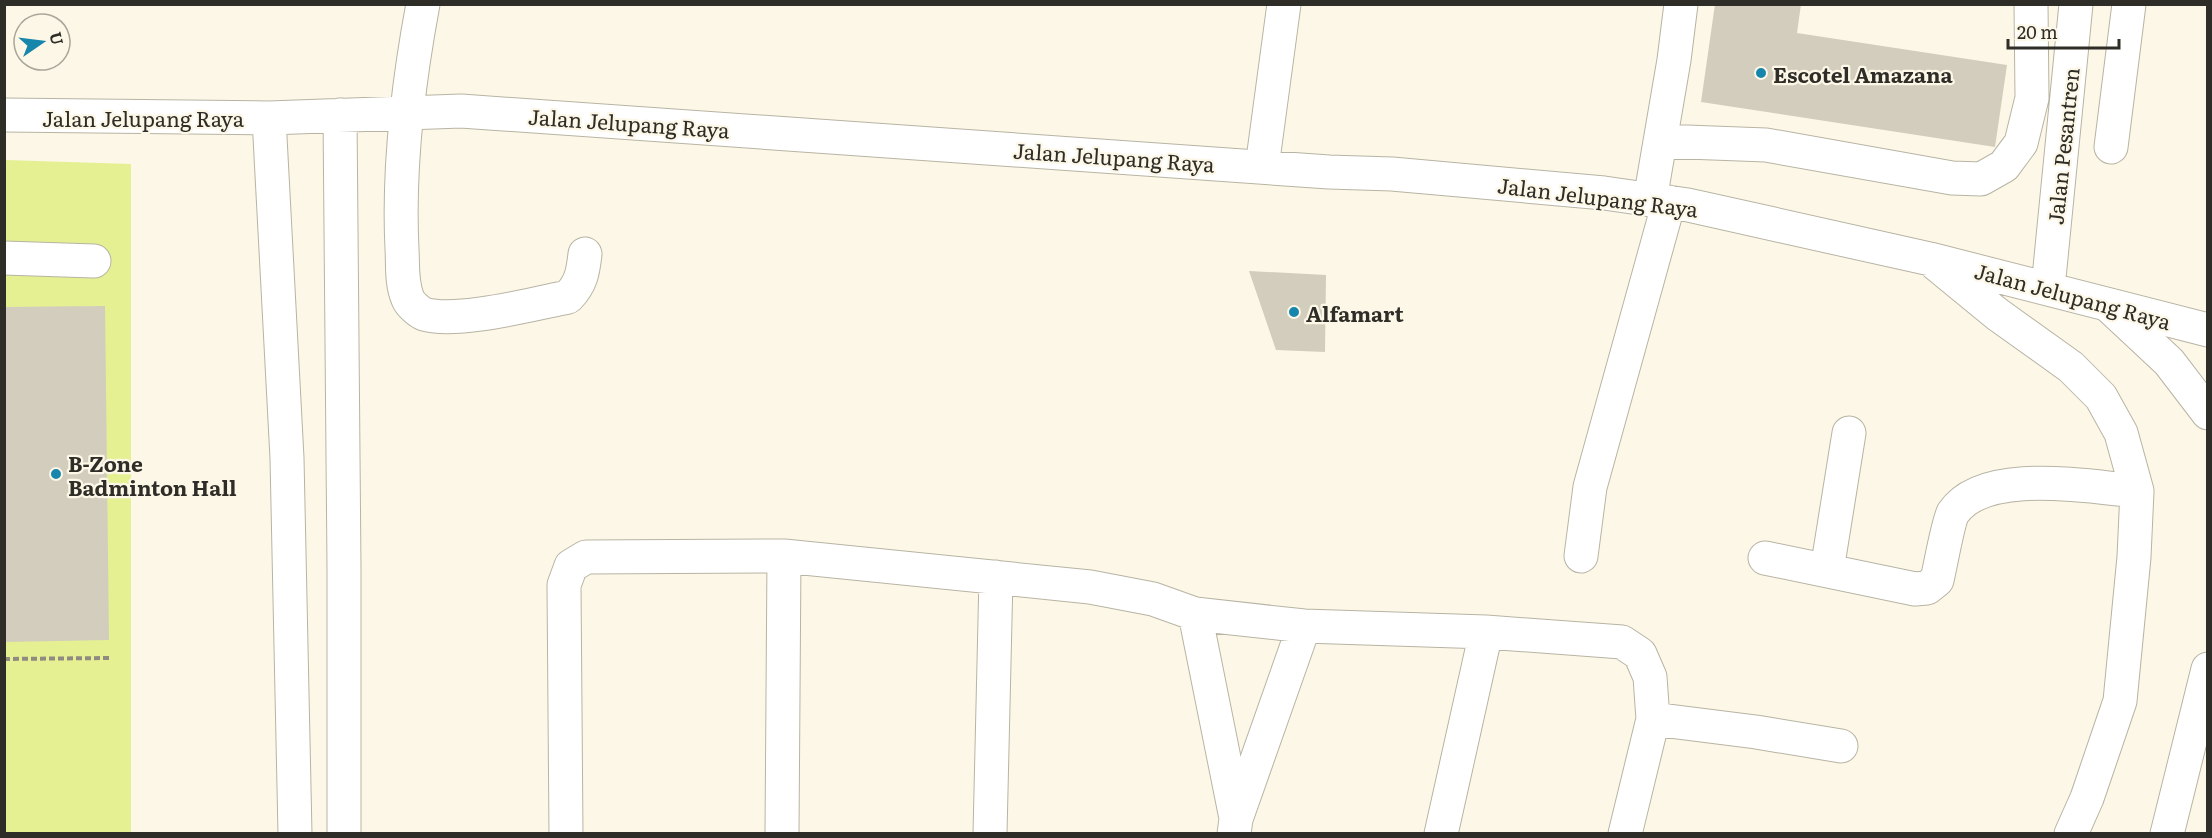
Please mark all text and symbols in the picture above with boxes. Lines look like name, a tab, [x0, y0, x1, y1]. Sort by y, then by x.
north arrow	[12, 12, 72, 72]
scale bar	[2008, 12, 2119, 50]
text: 20 m	[2017, 18, 2058, 45]
text: U	[44, 29, 71, 48]
place label: Escotel Amazana	[1773, 58, 1954, 89]
marker: Escotel Amazana	[1754, 66, 1768, 80]
street label: Jalan Pesantren	[2038, 66, 2086, 226]
street label: Jalan Jelupang Raya	[527, 99, 731, 145]
street label: Jalan Jelupang Raya	[42, 102, 245, 133]
street label: Jalan Jelupang Raya	[1012, 133, 1216, 179]
street label: Jalan Jelupang Raya	[1496, 168, 1701, 224]
street label: Jalan Jelupang Raya	[1971, 254, 2175, 336]
place label: Alfamart	[1306, 297, 1404, 328]
marker: Alfamart	[1287, 305, 1301, 319]
place label: B-Zone Badminton Hall	[68, 447, 237, 502]
marker: B-Zone Badminton Hall	[49, 467, 63, 481]

